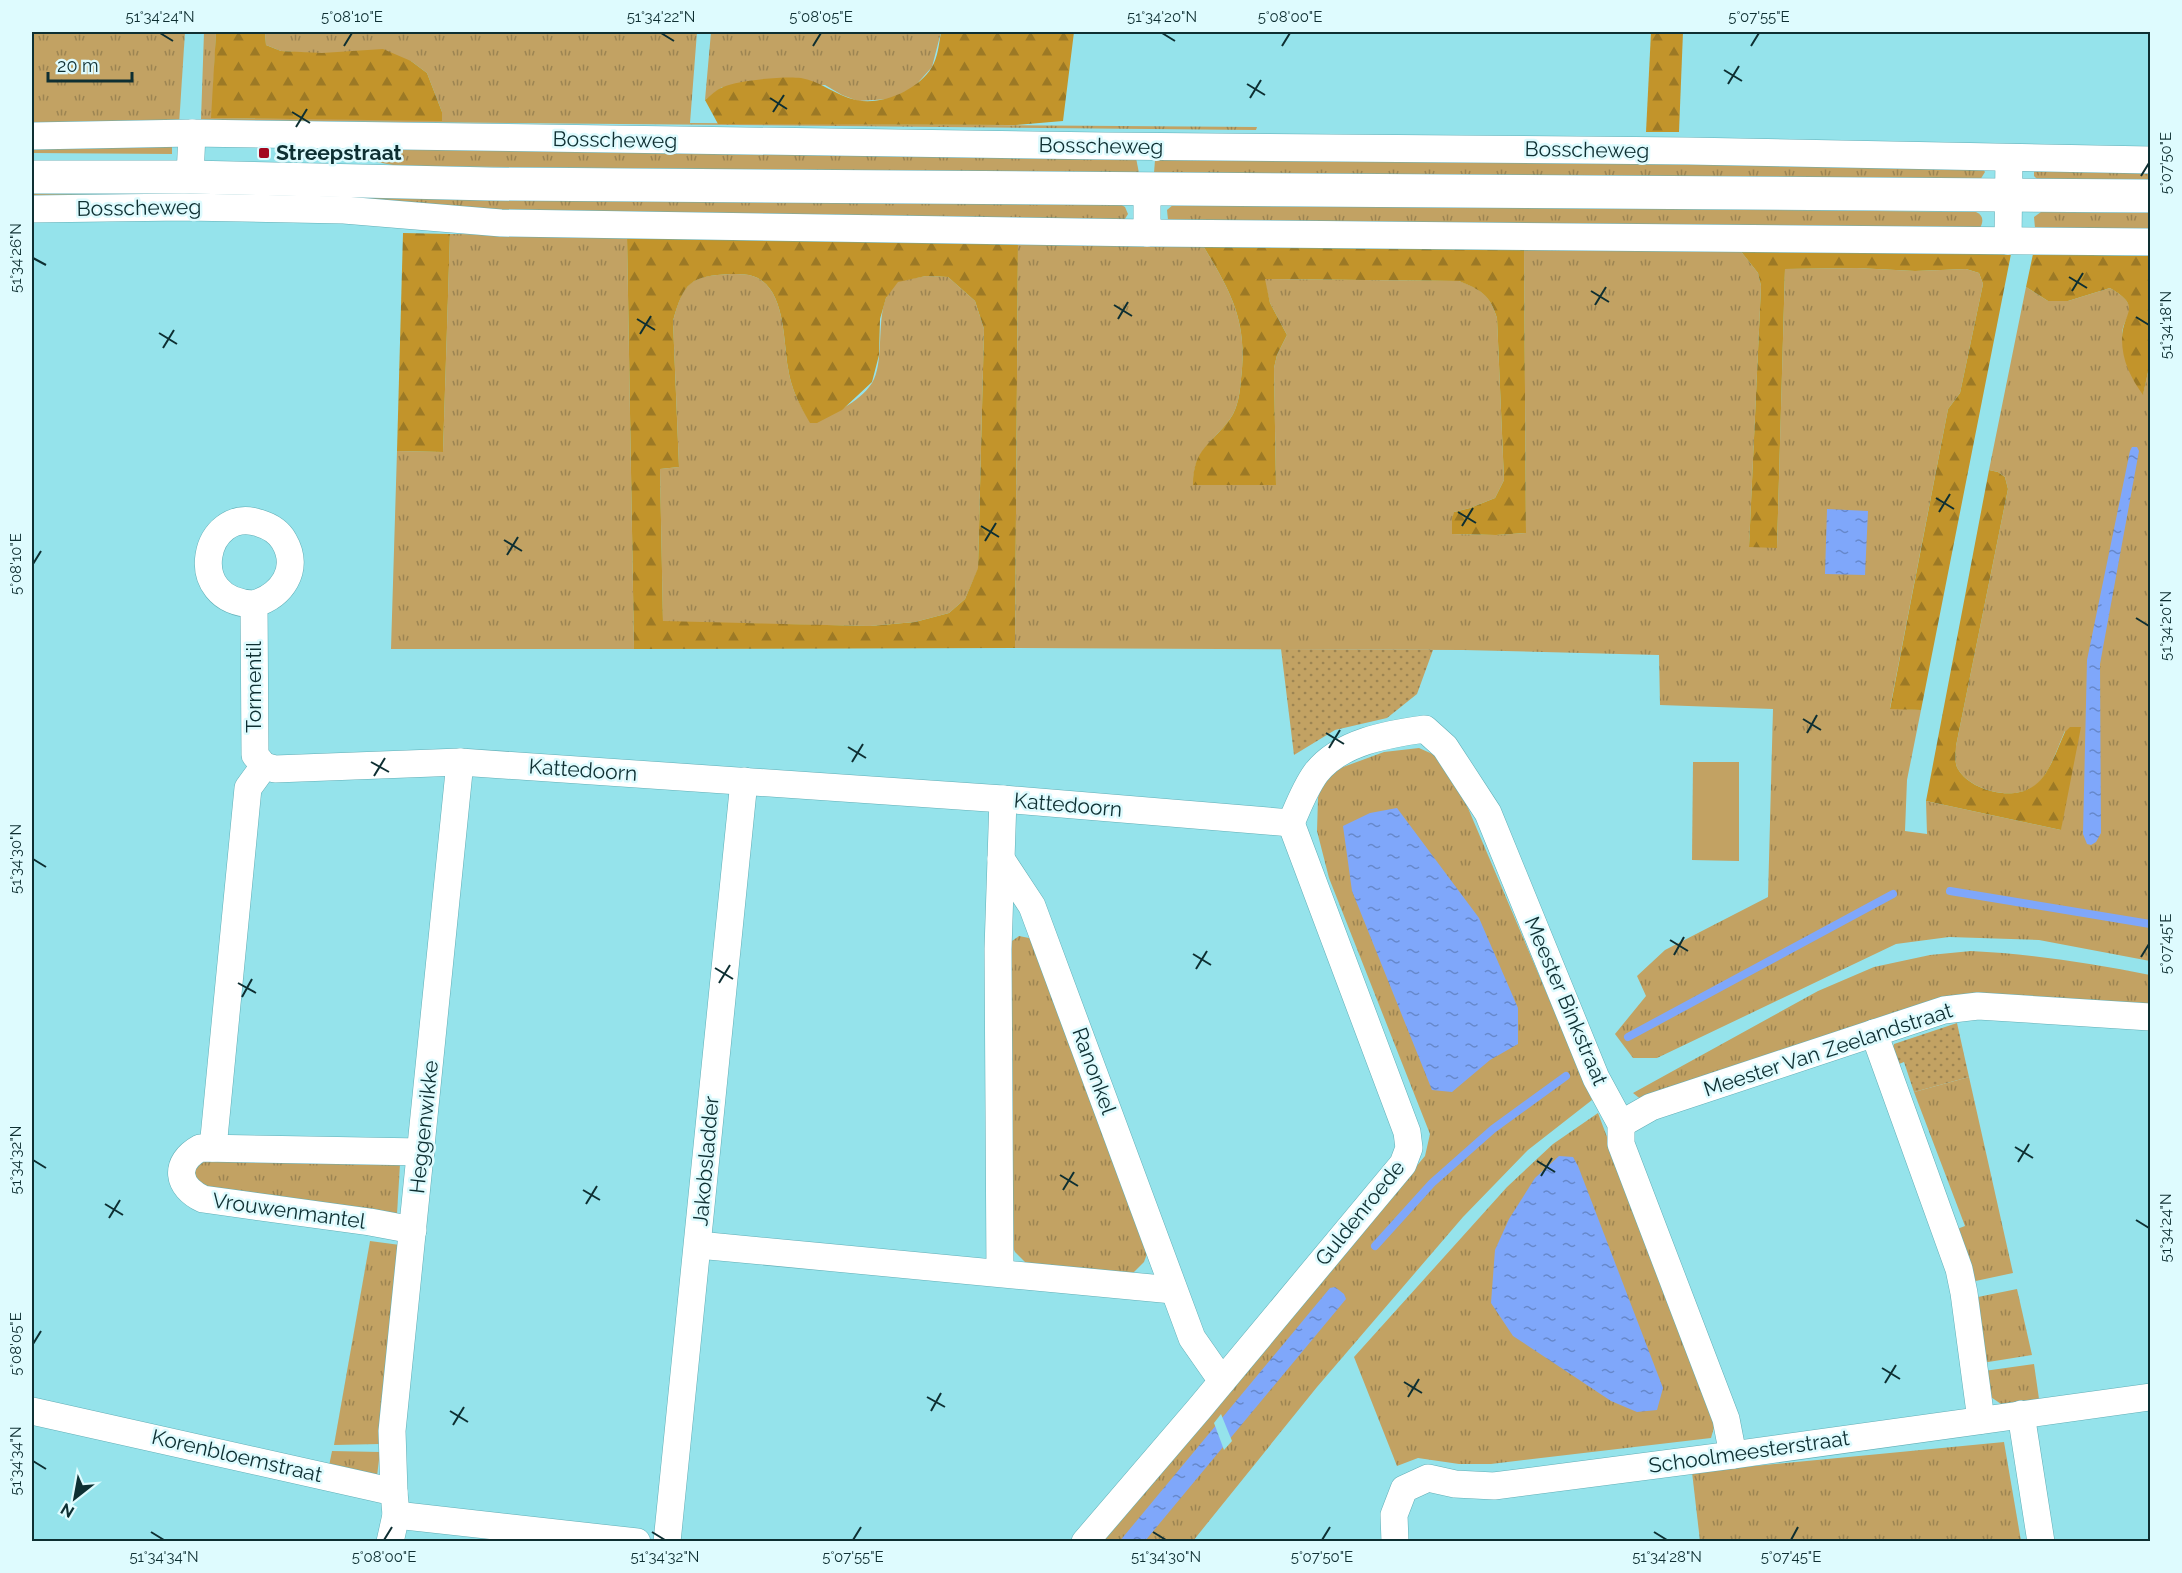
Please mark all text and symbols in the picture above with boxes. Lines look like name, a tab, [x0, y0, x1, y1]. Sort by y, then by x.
text: 51°34'24"N	[126, 8, 194, 26]
text: 5°08'10"E	[321, 8, 383, 26]
text: 51°34'22"N	[627, 8, 695, 26]
text: 5°08'05"E	[789, 8, 853, 26]
text: 51°34'20"N	[1127, 8, 1197, 26]
text: 5°08'00"E	[1258, 8, 1322, 26]
text: 5°07'55"E	[1728, 8, 1790, 26]
scale bar	[48, 45, 132, 83]
text: 20 m	[57, 55, 99, 76]
street label: Bosscheweg	[553, 126, 678, 153]
street label: Bosscheweg	[1039, 132, 1164, 159]
text: 5°07'50"E	[2157, 132, 2175, 194]
street label: Bosscheweg	[1525, 136, 1650, 163]
place label: Streepstraat	[276, 140, 402, 165]
marker: Streepstraat	[257, 146, 271, 160]
street label: Bosscheweg	[76, 194, 201, 221]
text: 51°34'26"N	[7, 223, 25, 293]
text: 51°34'18"N	[2157, 291, 2175, 359]
text: 5°08'10"E	[7, 533, 25, 595]
text: 51°34'20"N	[2157, 591, 2175, 661]
street label: Tormentil	[241, 641, 266, 733]
street label: Kattedoorn	[528, 753, 638, 786]
street label: Kattedoorn	[1013, 787, 1123, 822]
text: 51°34'30"N	[7, 824, 25, 894]
street label: Meester Binkstraat	[1520, 913, 1613, 1089]
text: 5°07'45"E	[2157, 914, 2175, 974]
street label: Meester Van Zeelandstraat	[1700, 997, 1955, 1102]
street label: Ranonkel	[1067, 1024, 1122, 1118]
street label: Heggenwikke	[404, 1059, 443, 1195]
street label: Jakobsladder	[687, 1094, 724, 1227]
text: 51°34'32"N	[7, 1126, 25, 1194]
street label: Guldenroede	[1310, 1155, 1410, 1270]
street label: Vrouwenmantel	[211, 1187, 368, 1234]
text: 51°34'24"N	[2157, 1194, 2175, 1262]
text: 5°08'05"E	[7, 1312, 25, 1376]
street label: Korenbloemstraat	[149, 1424, 325, 1487]
street label: Schoolmeesterstraat	[1647, 1425, 1851, 1478]
text: 51°34'34"N	[7, 1426, 25, 1496]
north arrow	[45, 1468, 105, 1528]
text: N	[57, 1499, 78, 1522]
text: 51°34'34"N	[129, 1548, 199, 1566]
text: 5°08'00"E	[352, 1548, 416, 1566]
text: 51°34'32"N	[631, 1548, 699, 1566]
text: 5°07'55"E	[822, 1548, 884, 1566]
text: 51°34'30"N	[1131, 1548, 1201, 1566]
text: 5°07'50"E	[1291, 1548, 1353, 1566]
text: 51°34'28"N	[1632, 1548, 1702, 1566]
text: 5°07'45"E	[1761, 1548, 1821, 1566]

